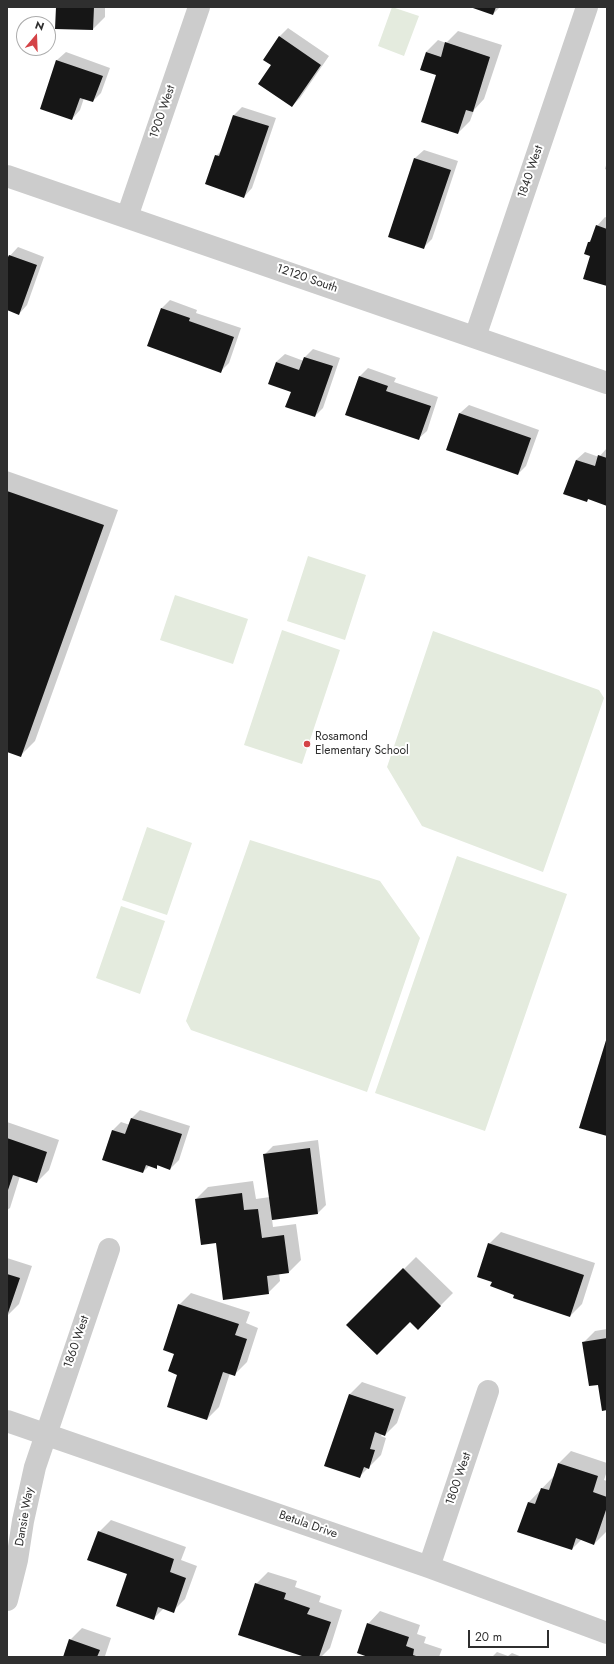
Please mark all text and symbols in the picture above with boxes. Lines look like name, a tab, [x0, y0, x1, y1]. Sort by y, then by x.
north arrow	[16, 16, 56, 56]
text: N	[33, 17, 46, 35]
street label: 1900 West	[147, 84, 179, 140]
street label: 1840 West	[515, 144, 547, 200]
street label: 12120 South	[274, 262, 340, 296]
place label: Rosamond Elementary School	[315, 730, 409, 758]
marker: Rosamond Elementary School	[302, 739, 312, 749]
street label: 1860 West	[61, 1314, 93, 1370]
street label: 1800 West	[443, 1451, 475, 1507]
street label: Dansie Way	[13, 1486, 37, 1548]
street label: Betula Drive	[277, 1508, 339, 1542]
scale bar	[470, 1622, 551, 1648]
text: 20 m	[475, 1628, 502, 1646]

